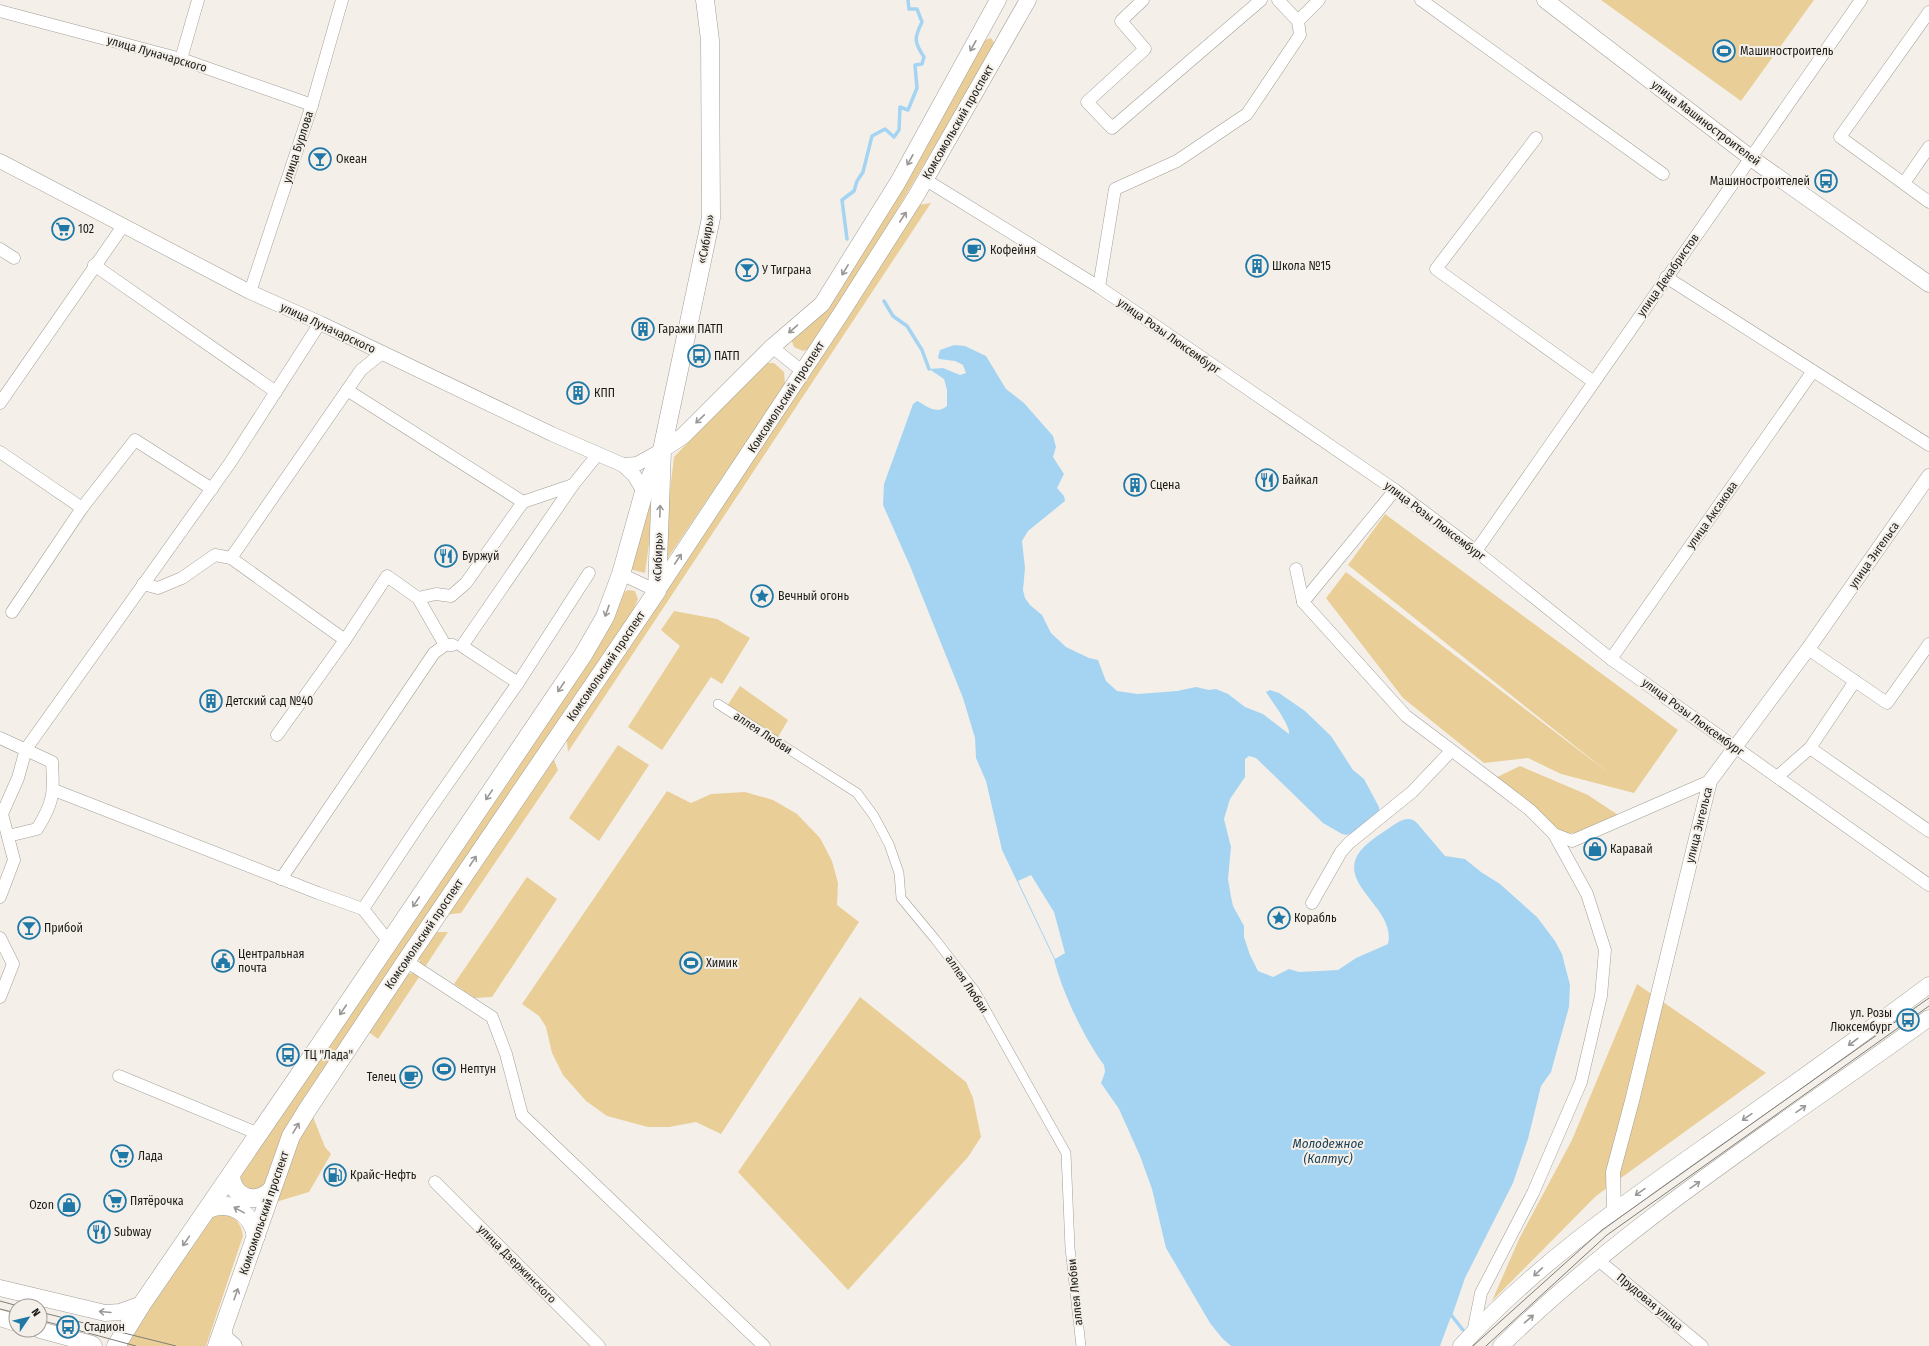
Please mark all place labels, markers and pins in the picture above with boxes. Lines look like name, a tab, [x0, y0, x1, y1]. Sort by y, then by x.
sports icon: Машиностроитель	[1711, 38, 1737, 64]
place label: Машиностроитель	[1740, 44, 1834, 58]
bar icon: Океан	[307, 146, 333, 172]
place label: Океан	[336, 152, 367, 166]
bus stop icon: Машиностроителей	[1813, 168, 1839, 194]
place label: Машиностроителей	[1710, 174, 1810, 188]
supermarket icon: 102	[50, 216, 76, 242]
place label: 102	[78, 222, 94, 236]
cafe icon: Кофейня	[961, 237, 987, 263]
place label: Кофейня	[990, 243, 1036, 257]
building icon: Школа №15	[1244, 253, 1270, 279]
bar icon: У Тиграна	[734, 257, 760, 283]
place label: Школа №15	[1272, 259, 1331, 273]
place label: У Тиграна	[761, 263, 812, 277]
building icon: Гаражи ПАТП	[630, 316, 656, 342]
place label: Гаражи ПАТП	[658, 322, 723, 336]
bus stop icon: ПАТП	[686, 343, 712, 369]
place label: ПАТП	[714, 349, 740, 363]
building icon: КПП	[565, 380, 591, 406]
place label: КПП	[594, 386, 615, 400]
restaurant icon: Байкал	[1254, 467, 1280, 493]
building icon: Сцена	[1122, 472, 1148, 498]
place label: Байкал	[1282, 473, 1318, 487]
place label: Сцена	[1150, 478, 1180, 492]
restaurant icon: Буржуй	[433, 543, 459, 569]
place label: Буржуй	[462, 549, 499, 563]
place icon: Вечный огонь	[749, 583, 775, 609]
place label: Вечный огонь	[778, 589, 849, 603]
building icon: Детский сад №40	[198, 688, 224, 714]
place label: Детский сад №40	[225, 694, 313, 708]
shop icon: Каравай	[1582, 836, 1608, 862]
place label: Каравай	[1610, 842, 1653, 856]
place icon: Корабль	[1266, 905, 1292, 931]
place label: Корабль	[1294, 911, 1337, 925]
bar icon: Прибой	[16, 915, 42, 941]
place label: Прибой	[44, 921, 83, 935]
place label: Центральная почта	[238, 947, 305, 975]
public building icon: Центральная почта	[210, 948, 236, 974]
sports icon: Химик	[678, 950, 704, 976]
place label: Химик	[706, 956, 738, 970]
place label: ул. Розы Люксембург	[1830, 1006, 1892, 1034]
bus stop icon: ул. Розы Люксембург	[1895, 1007, 1921, 1033]
bus stop icon: ТЦ "Лада"	[275, 1042, 301, 1068]
place label: ТЦ "Лада"	[304, 1048, 353, 1062]
sports icon: Нептун	[431, 1056, 457, 1082]
place label: Нептун	[460, 1062, 496, 1076]
cafe icon: Телец	[398, 1064, 424, 1090]
place label: Телец	[367, 1070, 397, 1084]
supermarket icon: Лада	[109, 1143, 135, 1169]
place label: Лада	[138, 1149, 163, 1163]
fuel station icon: Крайс-Нефть	[322, 1162, 348, 1188]
place label: Крайс-Нефть	[350, 1168, 417, 1182]
supermarket icon: Пятёрочка	[102, 1188, 128, 1214]
shop icon: Ozon	[56, 1192, 82, 1218]
place label: Пятёрочка	[130, 1194, 184, 1208]
place label: Ozon	[29, 1198, 54, 1212]
restaurant icon: Subway	[86, 1219, 112, 1245]
place label: Subway	[114, 1225, 152, 1239]
bus stop icon: Стадион	[55, 1314, 81, 1340]
place label: Стадион	[84, 1320, 125, 1334]

